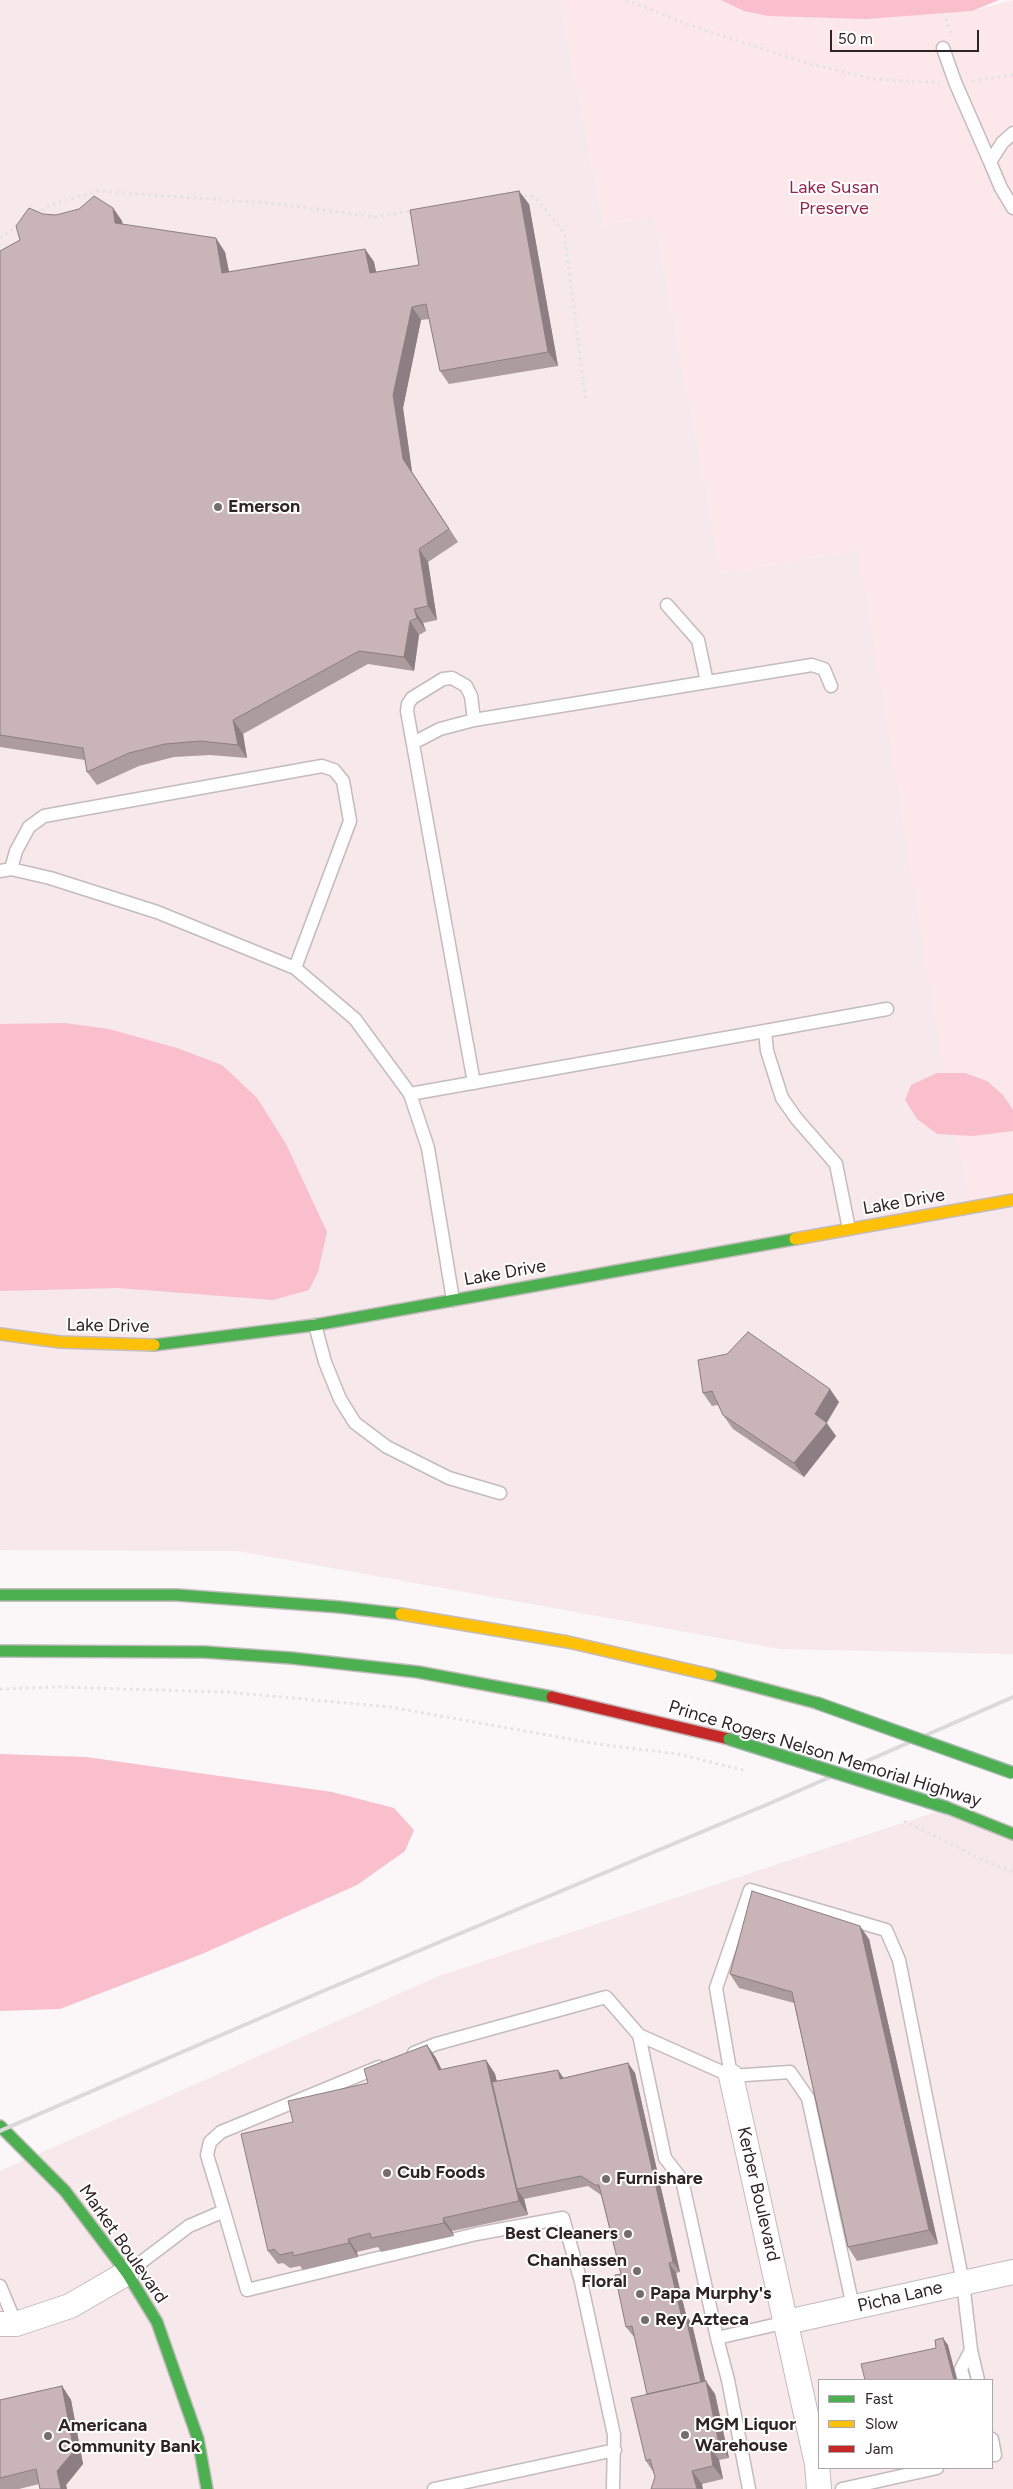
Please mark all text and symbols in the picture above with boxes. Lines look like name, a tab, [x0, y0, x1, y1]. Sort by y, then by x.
scale bar	[833, 20, 982, 52]
text: 50 m	[838, 30, 873, 48]
park label: Lake Susan Preserve	[789, 177, 879, 220]
place label: Emerson	[228, 496, 300, 518]
marker: Emerson	[212, 501, 224, 513]
street label: Lake Drive	[861, 1184, 947, 1220]
street label: Lake Drive	[462, 1255, 548, 1291]
street label: Lake Drive	[66, 1314, 150, 1338]
street label: Prince Rogers Nelson Memorial Highway	[666, 1696, 984, 1812]
street label: Kerber Boulevard	[732, 2125, 784, 2263]
place label: Cub Foods	[397, 2162, 485, 2184]
marker: Cub Foods	[381, 2167, 393, 2179]
place label: Furnishare	[616, 2168, 703, 2190]
marker: Furnishare	[600, 2173, 612, 2185]
street label: Market Boulevard	[74, 2180, 172, 2308]
place label: Best Cleaners	[505, 2223, 618, 2245]
marker: Best Cleaners	[622, 2228, 634, 2240]
place label: Chanhassen Floral	[527, 2250, 627, 2292]
marker: Chanhassen Floral	[631, 2265, 643, 2277]
street label: Picha Lane	[855, 2277, 945, 2317]
place label: Papa Murphy's	[650, 2283, 771, 2305]
marker: Papa Murphy's	[634, 2288, 646, 2300]
place label: Rey Azteca	[655, 2309, 749, 2331]
marker: Rey Azteca	[639, 2314, 651, 2326]
legend	[818, 2379, 993, 2469]
text: Fast	[865, 2390, 893, 2408]
place label: MGM Liquor Warehouse	[695, 2414, 796, 2456]
place label: Americana Community Bank	[58, 2415, 200, 2458]
text: Slow	[865, 2415, 898, 2433]
marker: MGM Liquor Warehouse	[679, 2429, 691, 2441]
marker: Americana Community Bank	[42, 2430, 54, 2442]
text: Jam	[865, 2440, 893, 2458]

